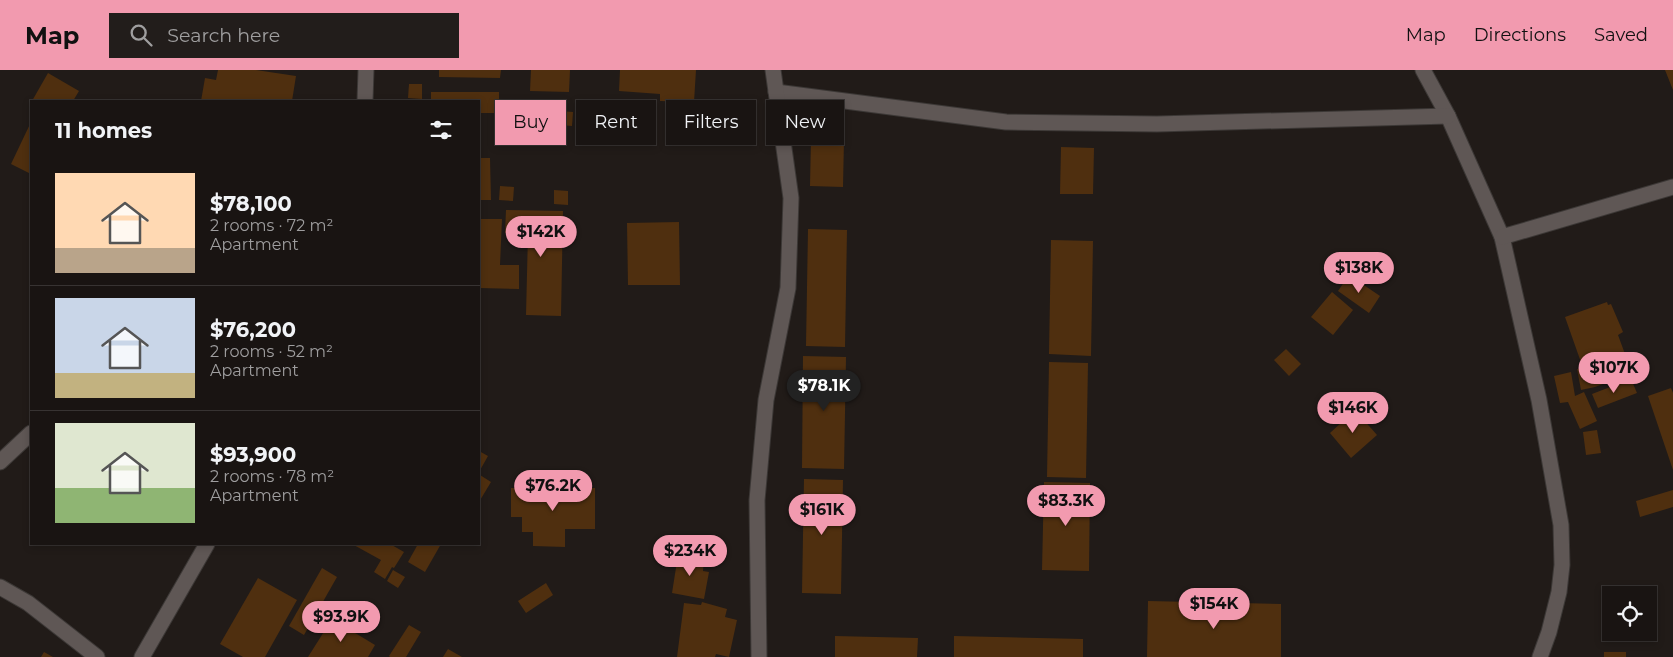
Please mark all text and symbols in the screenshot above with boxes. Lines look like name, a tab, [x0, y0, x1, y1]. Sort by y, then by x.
search box	[109, 13, 459, 58]
text: Map	[25, 21, 79, 50]
icon: search	[127, 21, 155, 49]
text: Search here	[167, 24, 280, 47]
text: Map	[1406, 24, 1446, 46]
text: Directions	[1474, 24, 1566, 46]
text: Saved	[1594, 24, 1648, 46]
chip: Buy	[495, 100, 566, 145]
chip: Rent	[576, 100, 656, 145]
chip: Filters	[666, 100, 756, 145]
chip: New	[766, 100, 844, 145]
icon: filters	[427, 116, 455, 144]
text: 11 homes	[55, 118, 152, 143]
text: $78,100	[210, 191, 292, 216]
icon: home	[95, 193, 155, 253]
text: 2 rooms · 72 m²	[210, 216, 333, 235]
pin: $142K	[506, 216, 576, 258]
text: $142K	[517, 222, 565, 241]
text: Apartment	[210, 235, 299, 254]
pin: $138K	[1324, 252, 1394, 294]
text: $138K	[1335, 258, 1383, 277]
text: $76,200	[210, 317, 296, 342]
icon: home	[95, 318, 155, 378]
text: 2 rooms · 52 m²	[210, 342, 333, 361]
pin: $107K	[1579, 352, 1649, 394]
text: $107K	[1590, 358, 1638, 377]
text: Apartment	[210, 361, 299, 380]
pin: $78.1K	[783, 370, 865, 412]
text: $78.1K	[798, 376, 850, 395]
pin: $146K	[1318, 392, 1388, 434]
text: $146K	[1328, 398, 1378, 417]
text: $93,900	[210, 442, 296, 467]
icon: home	[95, 443, 155, 503]
text: 2 rooms · 78 m²	[210, 467, 334, 486]
pin: $76.2K	[512, 470, 594, 512]
text: $76.2K	[525, 476, 581, 495]
pin: $83.3K	[1025, 484, 1107, 527]
text: Apartment	[210, 486, 299, 505]
text: $83.3K	[1038, 491, 1094, 510]
pin: $161K	[787, 494, 857, 536]
text: $161K	[800, 500, 844, 519]
pin: $234K	[655, 534, 725, 577]
text: $234K	[664, 541, 716, 560]
map controls	[1602, 586, 1657, 641]
button: locate	[1602, 586, 1657, 641]
pin: $154K	[1179, 588, 1249, 630]
text: $154K	[1190, 594, 1238, 613]
pin: $93.9K	[300, 600, 382, 643]
text: $93.9K	[313, 607, 369, 626]

